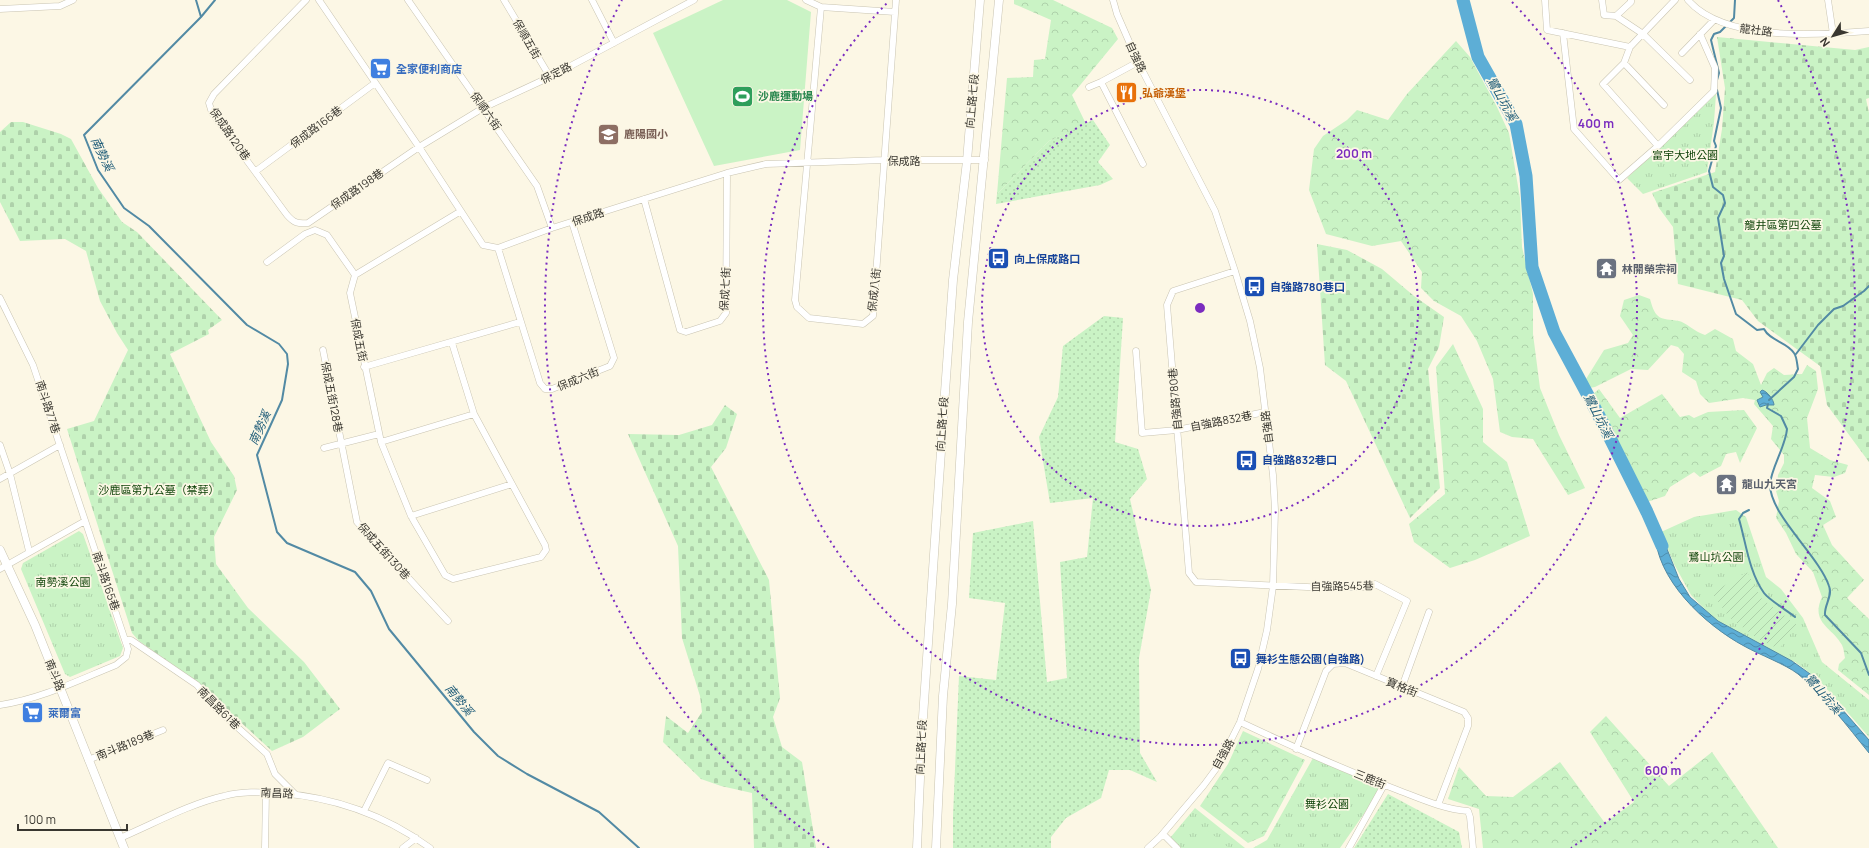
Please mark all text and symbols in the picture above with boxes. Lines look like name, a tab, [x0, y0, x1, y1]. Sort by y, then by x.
street label: 保順五街	[510, 16, 545, 62]
north arrow	[1813, 16, 1853, 56]
street label: 龍社路	[1739, 20, 1773, 39]
text: N	[1816, 35, 1833, 50]
street label: 自強路	[1123, 39, 1150, 75]
supermarket icon: 全家便利商店	[368, 56, 394, 82]
street label: 保定路	[538, 58, 574, 87]
place label: 全家便利商店	[396, 61, 462, 76]
street label: 向上路七段	[962, 73, 981, 129]
water label: 鷺山坑溪	[1483, 74, 1522, 126]
restaurant icon: 弘爺漢堡	[1114, 80, 1140, 106]
sports icon: 沙鹿運動場	[730, 83, 756, 109]
place label: 弘爺漢堡	[1142, 85, 1186, 100]
street label: 保順六街	[468, 88, 505, 133]
place label: 沙鹿運動場	[758, 88, 813, 103]
street label: 保成路166巷	[286, 102, 345, 151]
street label: 保成路120巷	[207, 104, 254, 163]
text: 400 m	[1578, 115, 1614, 132]
school or university icon: 鹿陽國小	[595, 121, 621, 147]
place label: 鹿陽國小	[624, 126, 668, 141]
water label: 南勢溪	[87, 134, 119, 176]
text: 200 m	[1336, 145, 1372, 162]
park label: 富宇大地公園	[1652, 147, 1718, 162]
street label: 保成路	[888, 153, 921, 168]
street label: 保成路198巷	[327, 165, 386, 212]
street label: 保成路	[570, 204, 606, 229]
park label: 龍井區第四公墓	[1745, 217, 1822, 232]
bus stop icon: 向上保成路口	[985, 246, 1011, 272]
place label: 向上保成路口	[1014, 251, 1080, 266]
temple icon: 林開榮宗祠	[1593, 256, 1619, 282]
place label: 林開榮宗祠	[1622, 261, 1677, 276]
street label: 保成七街	[716, 267, 733, 311]
street label: 保成八街	[864, 267, 883, 313]
bus stop icon: 自強路780巷口	[1241, 274, 1267, 300]
place label: 自強路780巷口	[1270, 279, 1345, 294]
centre of rings	[1193, 301, 1207, 315]
street label: 保成五街	[348, 317, 371, 363]
street label: 保成五街128巷	[318, 360, 347, 434]
street label: 保成六街	[555, 363, 601, 394]
street label: 自強路780巷	[1164, 367, 1185, 431]
street label: 南斗路77巷	[33, 378, 64, 435]
water label: 鷺山坑溪	[1580, 391, 1618, 443]
street label: 向上路七段	[932, 396, 951, 452]
water label: 南勢溪	[244, 406, 275, 448]
street label: 自強路832巷	[1189, 407, 1253, 434]
street label: 自強路	[1257, 410, 1276, 444]
bus stop icon: 自強路832巷口	[1233, 447, 1259, 473]
place label: 自強路832巷口	[1262, 452, 1337, 467]
temple icon: 龍山九天宮	[1713, 471, 1739, 497]
place label: 龍山九天宮	[1742, 476, 1797, 491]
park label: 沙鹿區第九公墓（禁葬）	[99, 482, 220, 497]
street label: 保成五街130巷	[355, 519, 414, 582]
street label: 南斗路165巷	[89, 549, 124, 612]
park label: 鷺山坑公園	[1689, 549, 1744, 564]
park label: 南勢溪公園	[36, 574, 91, 589]
street label: 自強路545巷	[1310, 577, 1374, 594]
bus stop icon: 舞衫生態公園(自強路)	[1227, 646, 1253, 672]
place label: 舞衫生態公園(自強路)	[1256, 651, 1365, 666]
street label: 南斗路	[42, 657, 69, 693]
water label: 鷺山坑溪	[1801, 670, 1847, 719]
street label: 寶格街	[1384, 673, 1420, 700]
water label: 南勢溪	[441, 680, 479, 721]
street label: 南昌路61巷	[195, 683, 244, 732]
supermarket icon: 萊爾富	[20, 700, 46, 726]
place label: 萊爾富	[48, 705, 81, 720]
street label: 向上路七段	[912, 719, 929, 775]
street label: 南斗路189巷	[93, 726, 156, 763]
street label: 自強路	[1208, 736, 1237, 772]
text: 600 m	[1645, 762, 1681, 779]
street label: 三鹿街	[1352, 765, 1388, 792]
street label: 南昌路	[260, 784, 294, 801]
park label: 舞衫公園	[1305, 796, 1349, 811]
scale bar	[18, 806, 127, 832]
text: 100 m	[24, 811, 56, 828]

